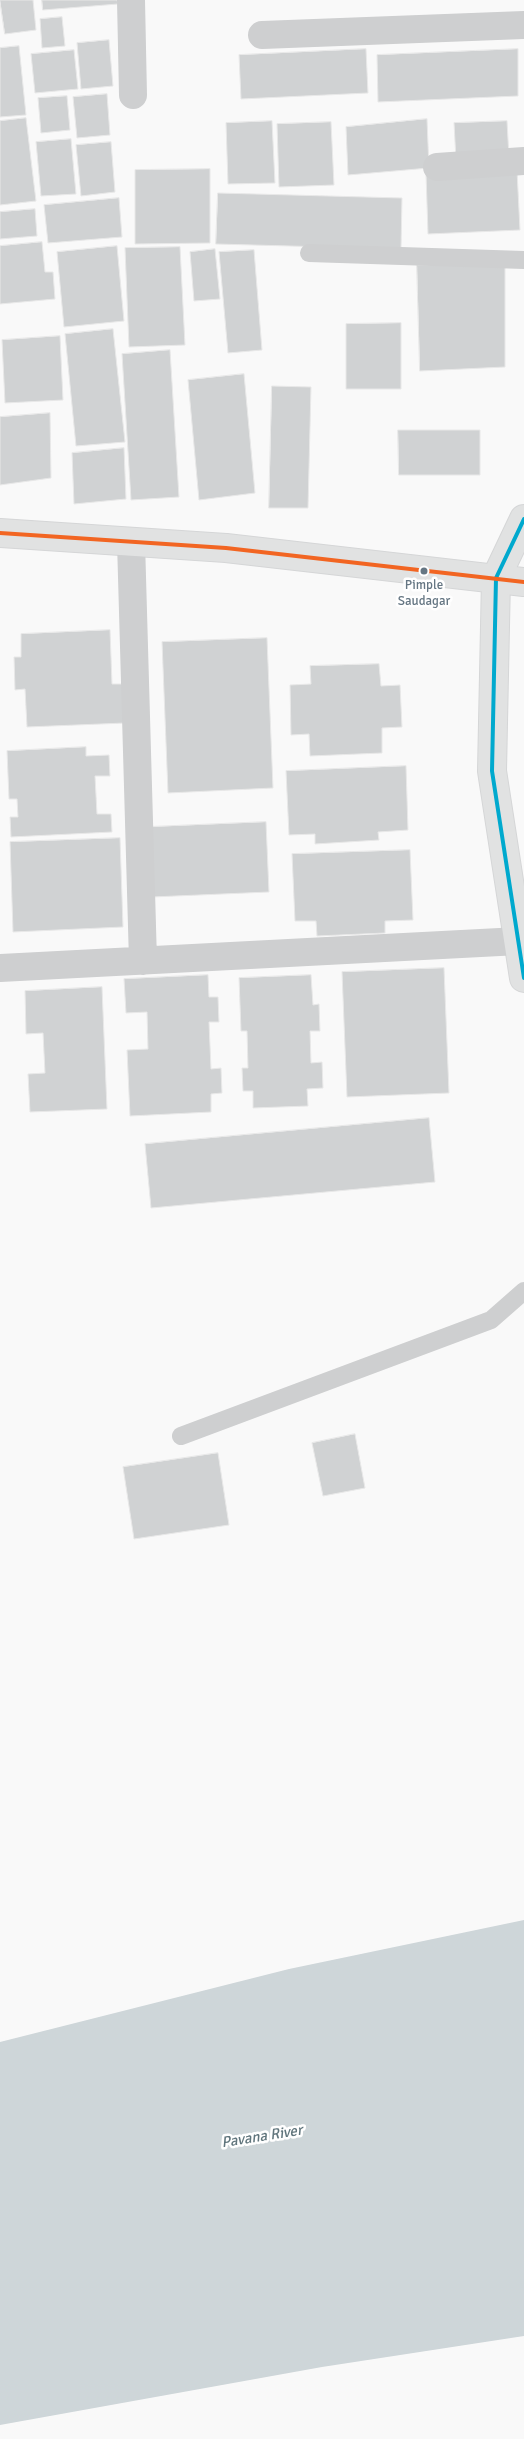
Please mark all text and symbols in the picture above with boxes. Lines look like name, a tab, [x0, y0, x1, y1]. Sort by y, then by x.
marker: Pimple Saudagar	[419, 566, 429, 576]
place label: Pimple Saudagar	[398, 578, 450, 609]
water label: Pavana River	[220, 2122, 304, 2152]

